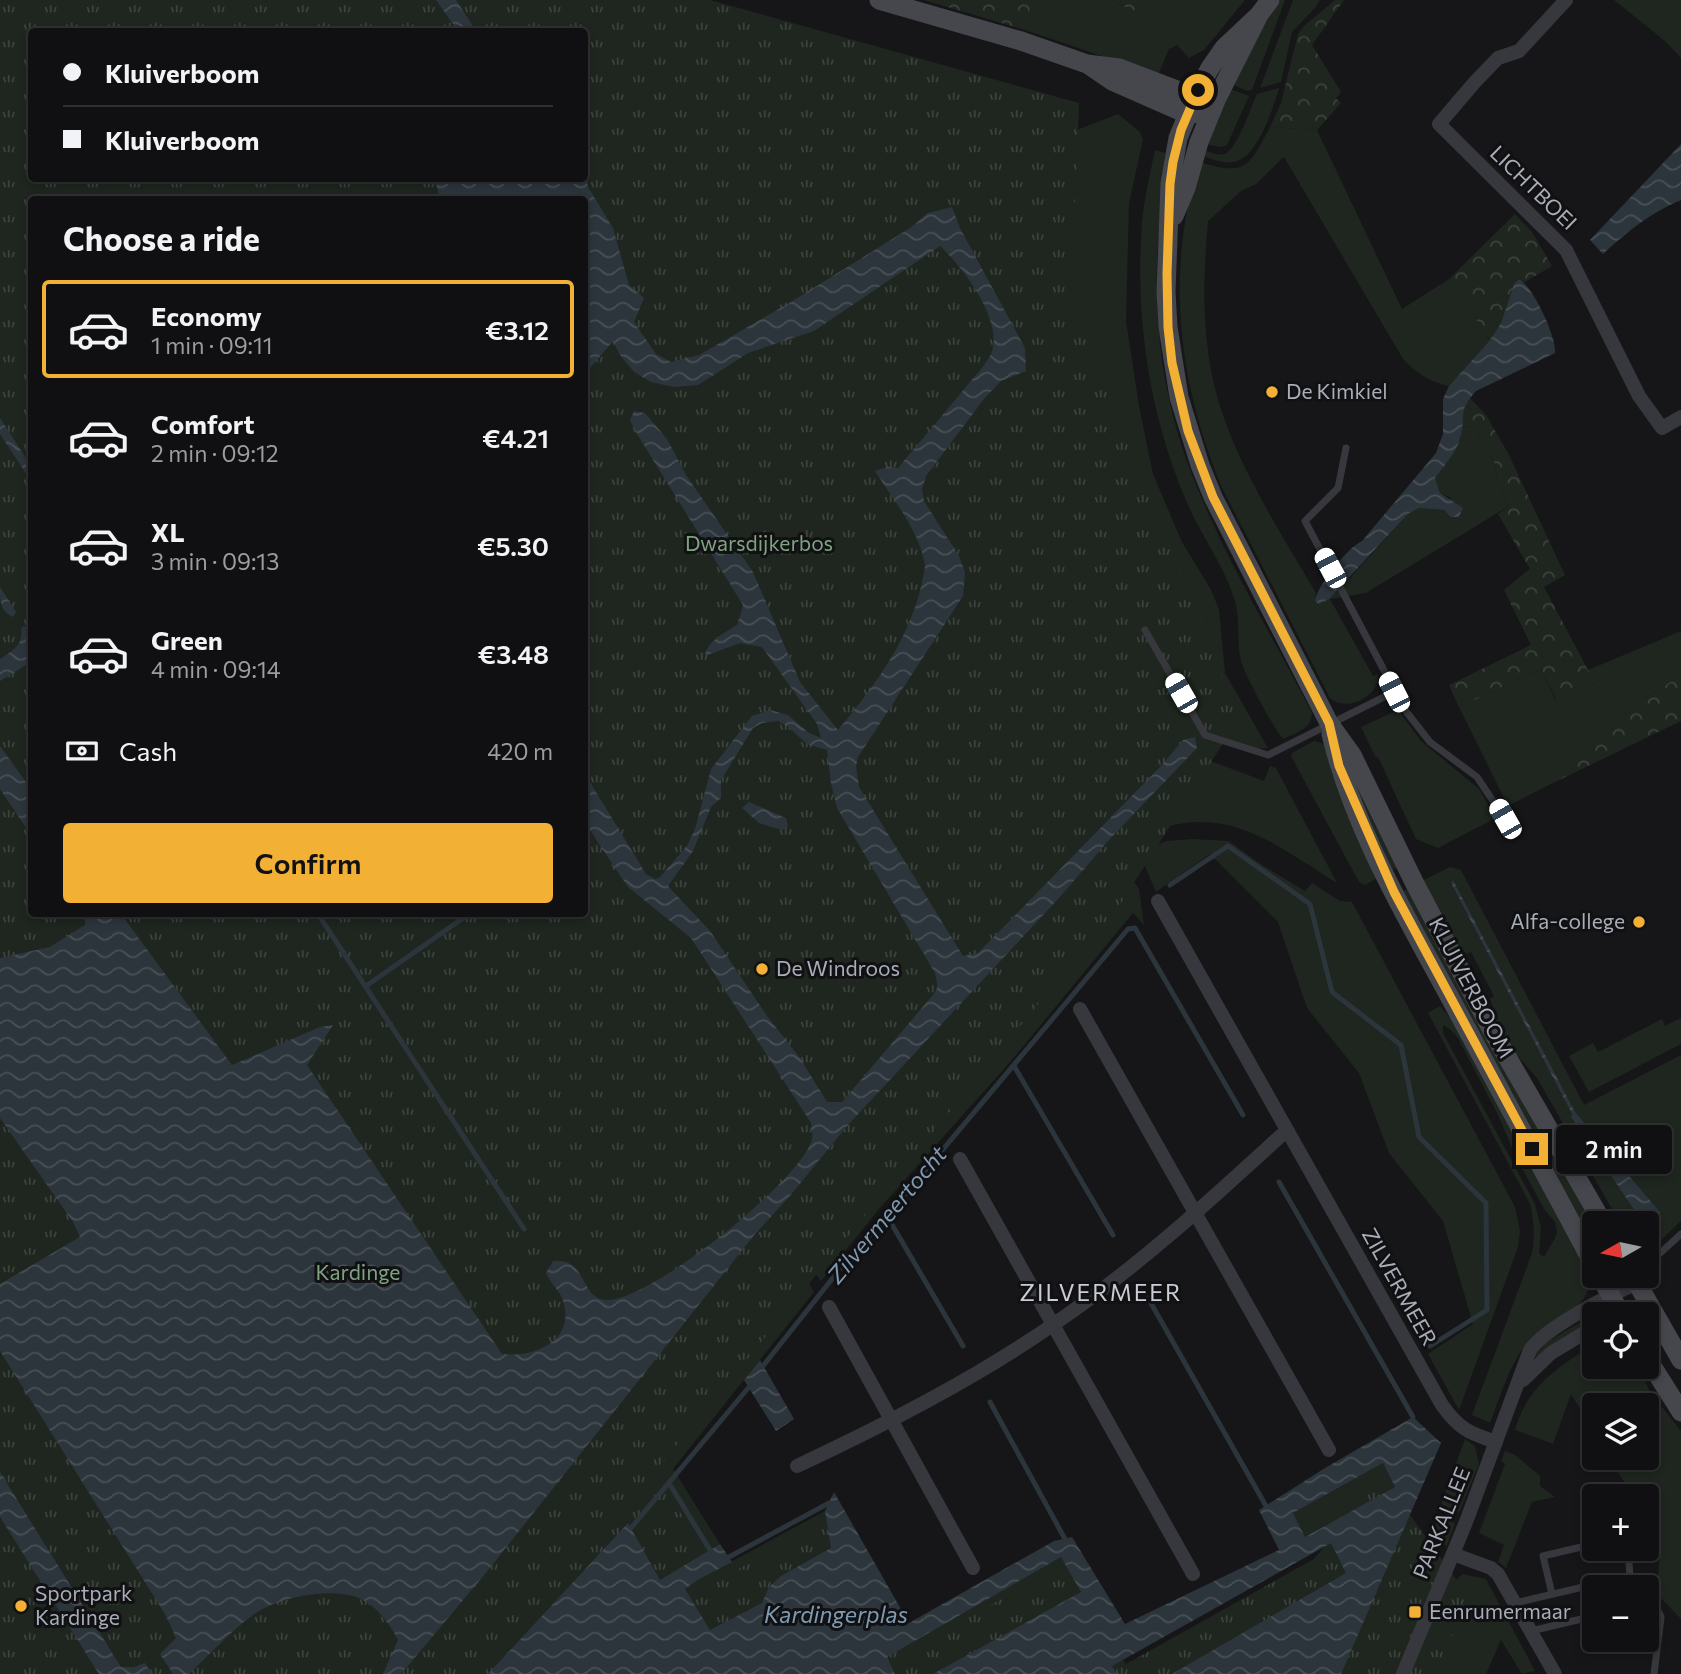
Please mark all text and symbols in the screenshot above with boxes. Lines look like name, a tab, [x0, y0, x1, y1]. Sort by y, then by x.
text: Kluiverboom	[105, 57, 259, 88]
route start	[1182, 74, 1214, 106]
text: Kluiverboom	[105, 124, 259, 155]
street label: LICHTBOEI	[1486, 140, 1582, 234]
text: Choose a ride	[63, 218, 260, 258]
icon: car	[67, 298, 130, 361]
text: Economy	[151, 300, 262, 331]
text: €3.12	[485, 314, 549, 345]
text: 1 min · 09:11	[151, 331, 273, 359]
place label: De Kimkiel	[1286, 378, 1388, 403]
marker: De Kimkiel	[1264, 384, 1280, 400]
icon: car	[67, 406, 130, 469]
text: Comfort	[151, 408, 254, 439]
text: €4.21	[482, 422, 549, 453]
text: 2 min · 09:12	[151, 439, 279, 467]
icon: car	[67, 514, 130, 577]
text: XL	[151, 516, 185, 547]
text: €5.30	[477, 530, 549, 561]
park label: Dwarsdijkerbos	[685, 530, 833, 555]
car	[1311, 545, 1350, 591]
text: 3 min · 09:13	[151, 547, 279, 575]
icon: car	[67, 622, 130, 685]
text: Green	[151, 624, 223, 655]
text: €3.48	[478, 638, 549, 669]
text: 4 min · 09:14	[151, 655, 281, 683]
car	[1376, 669, 1413, 715]
car	[1162, 670, 1201, 716]
icon: cash	[63, 732, 101, 770]
text: Cash	[119, 735, 177, 766]
text: 420 m	[487, 737, 553, 765]
car	[1486, 796, 1525, 842]
button: Confirm	[63, 823, 553, 903]
place label: Alfa-college	[1510, 908, 1625, 933]
street label: KLUIVERBOOM	[1425, 913, 1520, 1062]
marker: Alfa-college	[1631, 914, 1647, 930]
place label: De Windroos	[776, 955, 900, 980]
marker: De Windroos	[754, 961, 770, 977]
callout: 2 min	[1556, 1124, 1672, 1174]
route end	[1516, 1133, 1548, 1165]
text: 2 min	[1586, 1135, 1642, 1163]
water label: Zilvermeertocht	[820, 1140, 952, 1289]
north arrow	[1582, 1211, 1659, 1288]
map controls	[1582, 1211, 1659, 1652]
street label: ZILVERMEER	[1358, 1223, 1443, 1349]
park label: Kardinge	[316, 1259, 400, 1284]
district label: ZILVERMEER	[1020, 1278, 1182, 1306]
button: locate	[1582, 1302, 1659, 1379]
button: layers	[1582, 1393, 1659, 1470]
street label: PARKALLEE	[1407, 1463, 1474, 1582]
button: +	[1582, 1484, 1659, 1561]
button: −	[1582, 1575, 1659, 1652]
place label: Sportpark Kardinge	[35, 1580, 132, 1629]
marker: Sportpark Kardinge	[13, 1598, 29, 1614]
place label: Eenrumermaar	[1429, 1598, 1571, 1623]
water label: Kardingerplas	[764, 1600, 908, 1628]
marker: Eenrumermaar	[1407, 1604, 1423, 1620]

